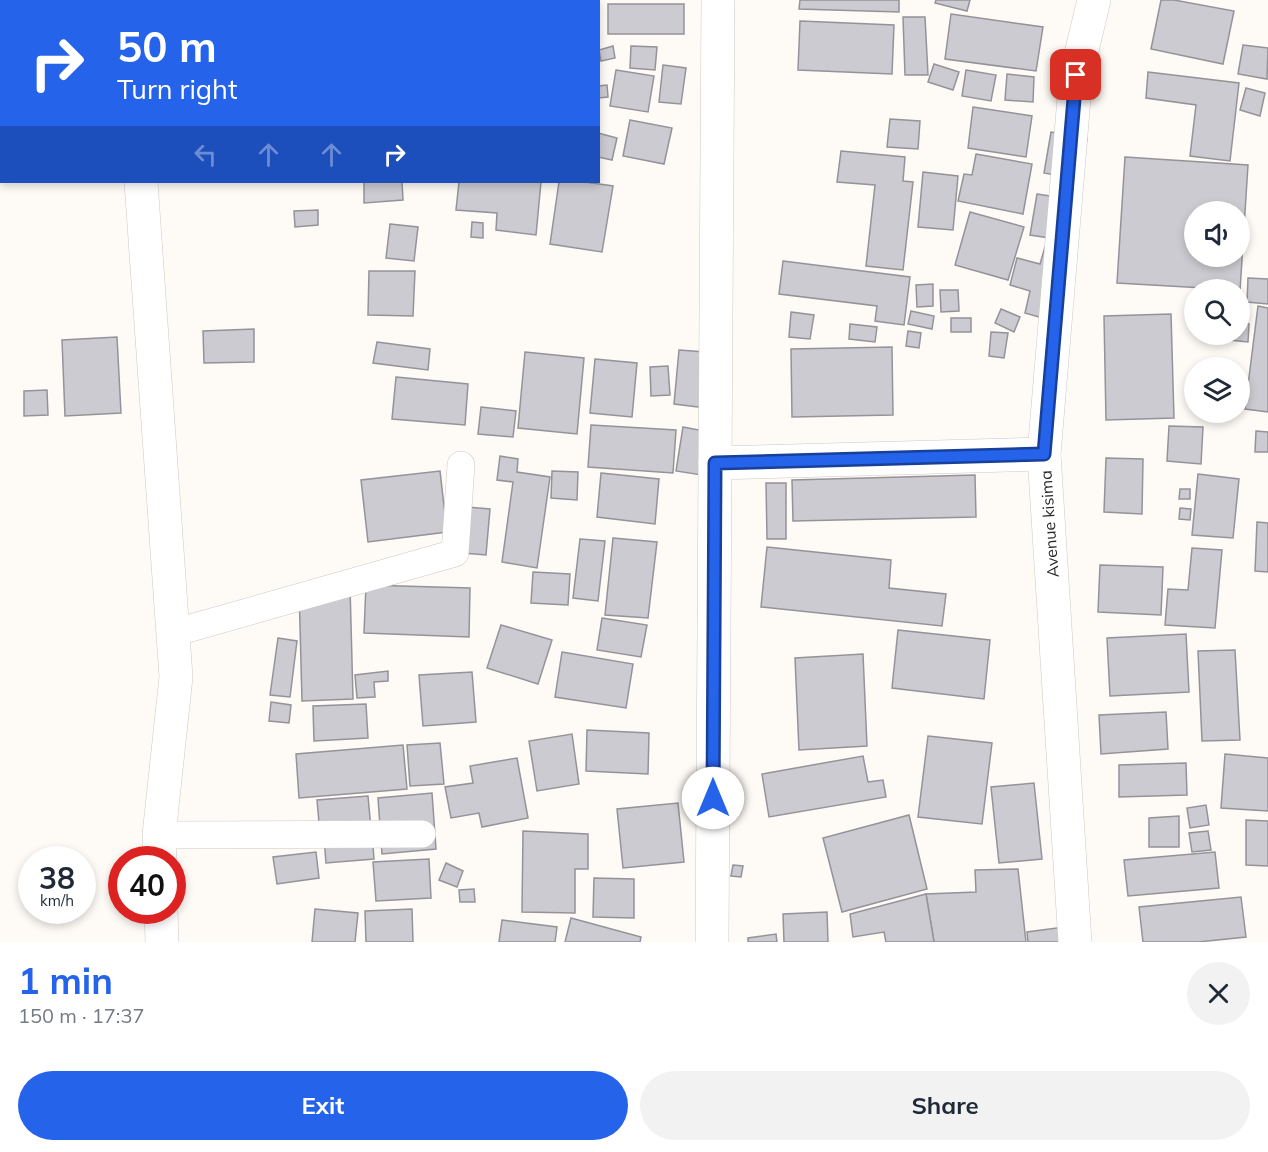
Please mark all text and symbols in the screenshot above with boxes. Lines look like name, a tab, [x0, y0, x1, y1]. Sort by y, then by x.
text: 50 m	[117, 20, 217, 73]
icon: right	[18, 24, 96, 102]
pin	[1050, 49, 1101, 100]
icon: arrive	[1059, 58, 1092, 91]
text: Turn right	[117, 72, 237, 106]
icon: left	[189, 138, 222, 171]
icon: ahead	[252, 138, 285, 171]
icon: ahead	[315, 138, 348, 171]
icon: right	[378, 138, 411, 171]
map controls	[1184, 201, 1250, 423]
button: sound	[1184, 201, 1250, 267]
button: search	[1184, 279, 1250, 345]
button: layers	[1184, 357, 1250, 423]
street label: Avenue kisima	[1035, 470, 1063, 578]
position arrow	[681, 766, 745, 830]
speed limit sign: 40	[108, 846, 186, 924]
text: 38	[39, 859, 75, 897]
text: km/h	[40, 891, 74, 910]
text: 1 min	[18, 958, 113, 1003]
button: close	[1187, 962, 1250, 1025]
text: 150 m · 17:37	[18, 1003, 144, 1028]
button: Exit	[18, 1071, 628, 1140]
button: Share	[640, 1071, 1250, 1140]

